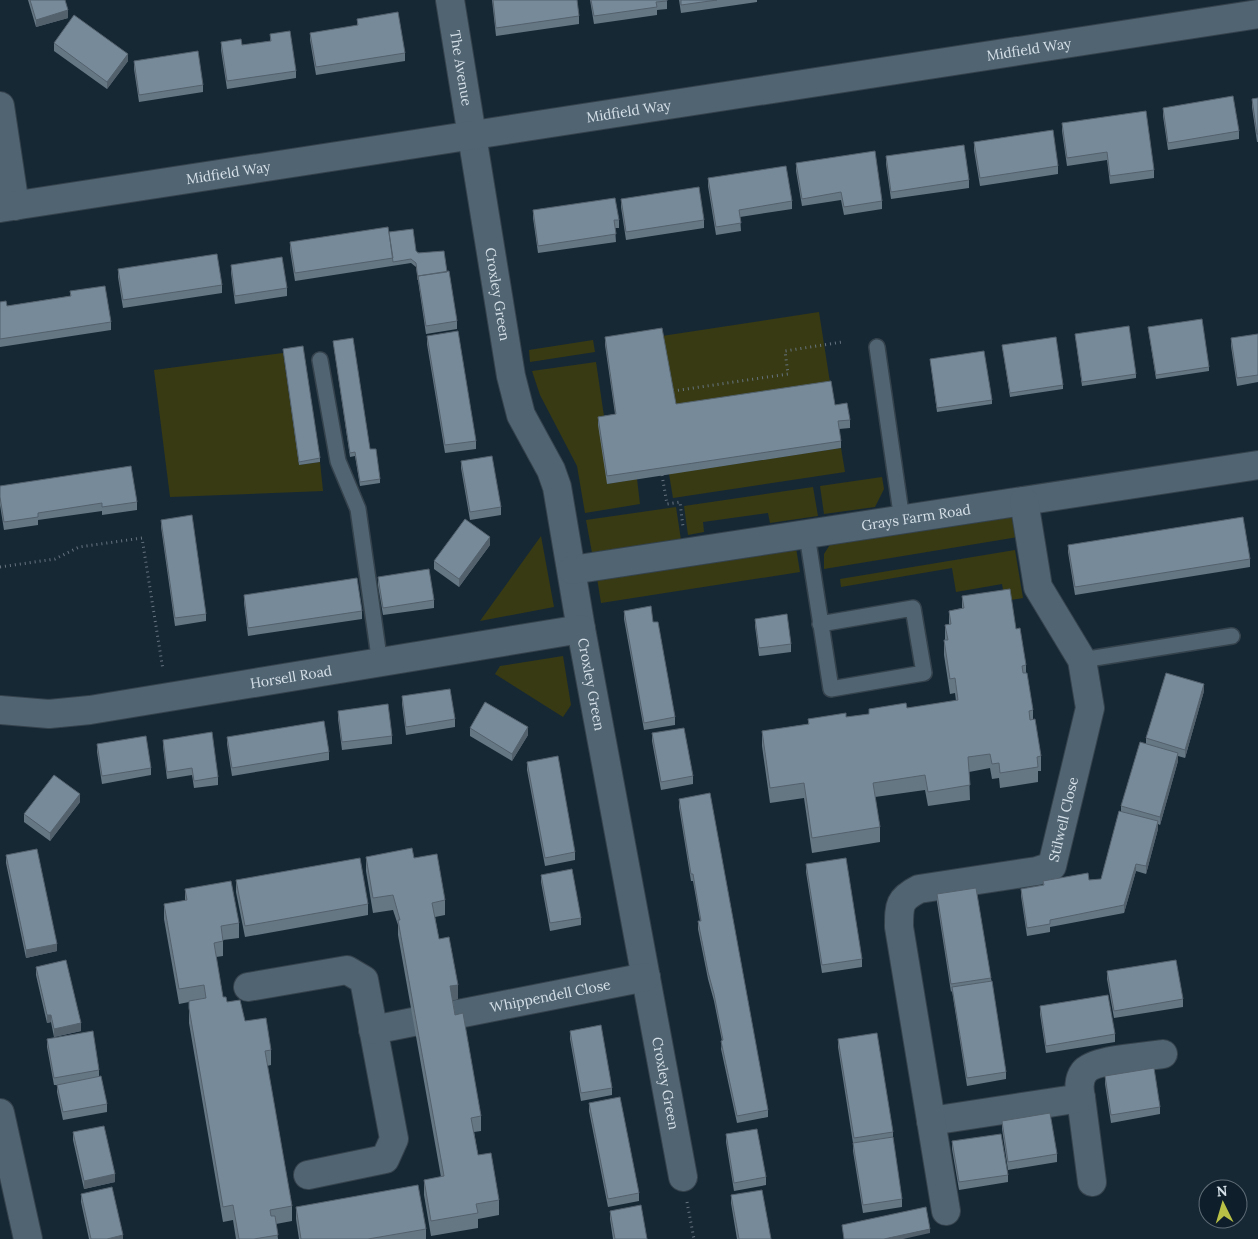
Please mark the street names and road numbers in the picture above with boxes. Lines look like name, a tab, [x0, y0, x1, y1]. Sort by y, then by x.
street label: The Avenue	[446, 29, 476, 108]
street label: Midfield Way	[985, 34, 1073, 65]
street label: Midfield Way	[585, 96, 673, 126]
street label: Midfield Way	[185, 157, 272, 188]
street label: Croxley Green	[481, 246, 514, 342]
street label: Grays Farm Road	[860, 500, 972, 535]
street label: Croxley Green	[574, 636, 609, 733]
street label: Horsell Road	[249, 661, 333, 692]
street label: Stilwell Close	[1044, 775, 1082, 864]
street label: Whippendell Close	[488, 975, 612, 1017]
street label: Croxley Green	[648, 1035, 683, 1132]

